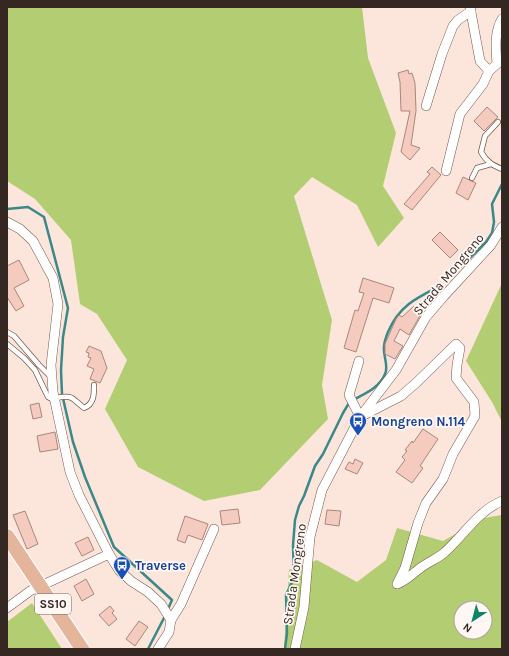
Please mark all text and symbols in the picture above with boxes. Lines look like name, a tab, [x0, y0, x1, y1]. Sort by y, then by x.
street label: Strada Mongreno	[410, 230, 487, 318]
bus stop icon: Mongreno N.114	[348, 411, 368, 436]
place label: Mongreno N.114	[371, 414, 466, 429]
street label: Strada Mongreno	[280, 522, 309, 626]
bus stop icon: Traverse	[112, 555, 132, 580]
place label: Traverse	[135, 558, 186, 573]
road number: SS10	[35, 594, 71, 614]
north arrow	[453, 600, 493, 640]
text: N	[460, 620, 474, 635]

